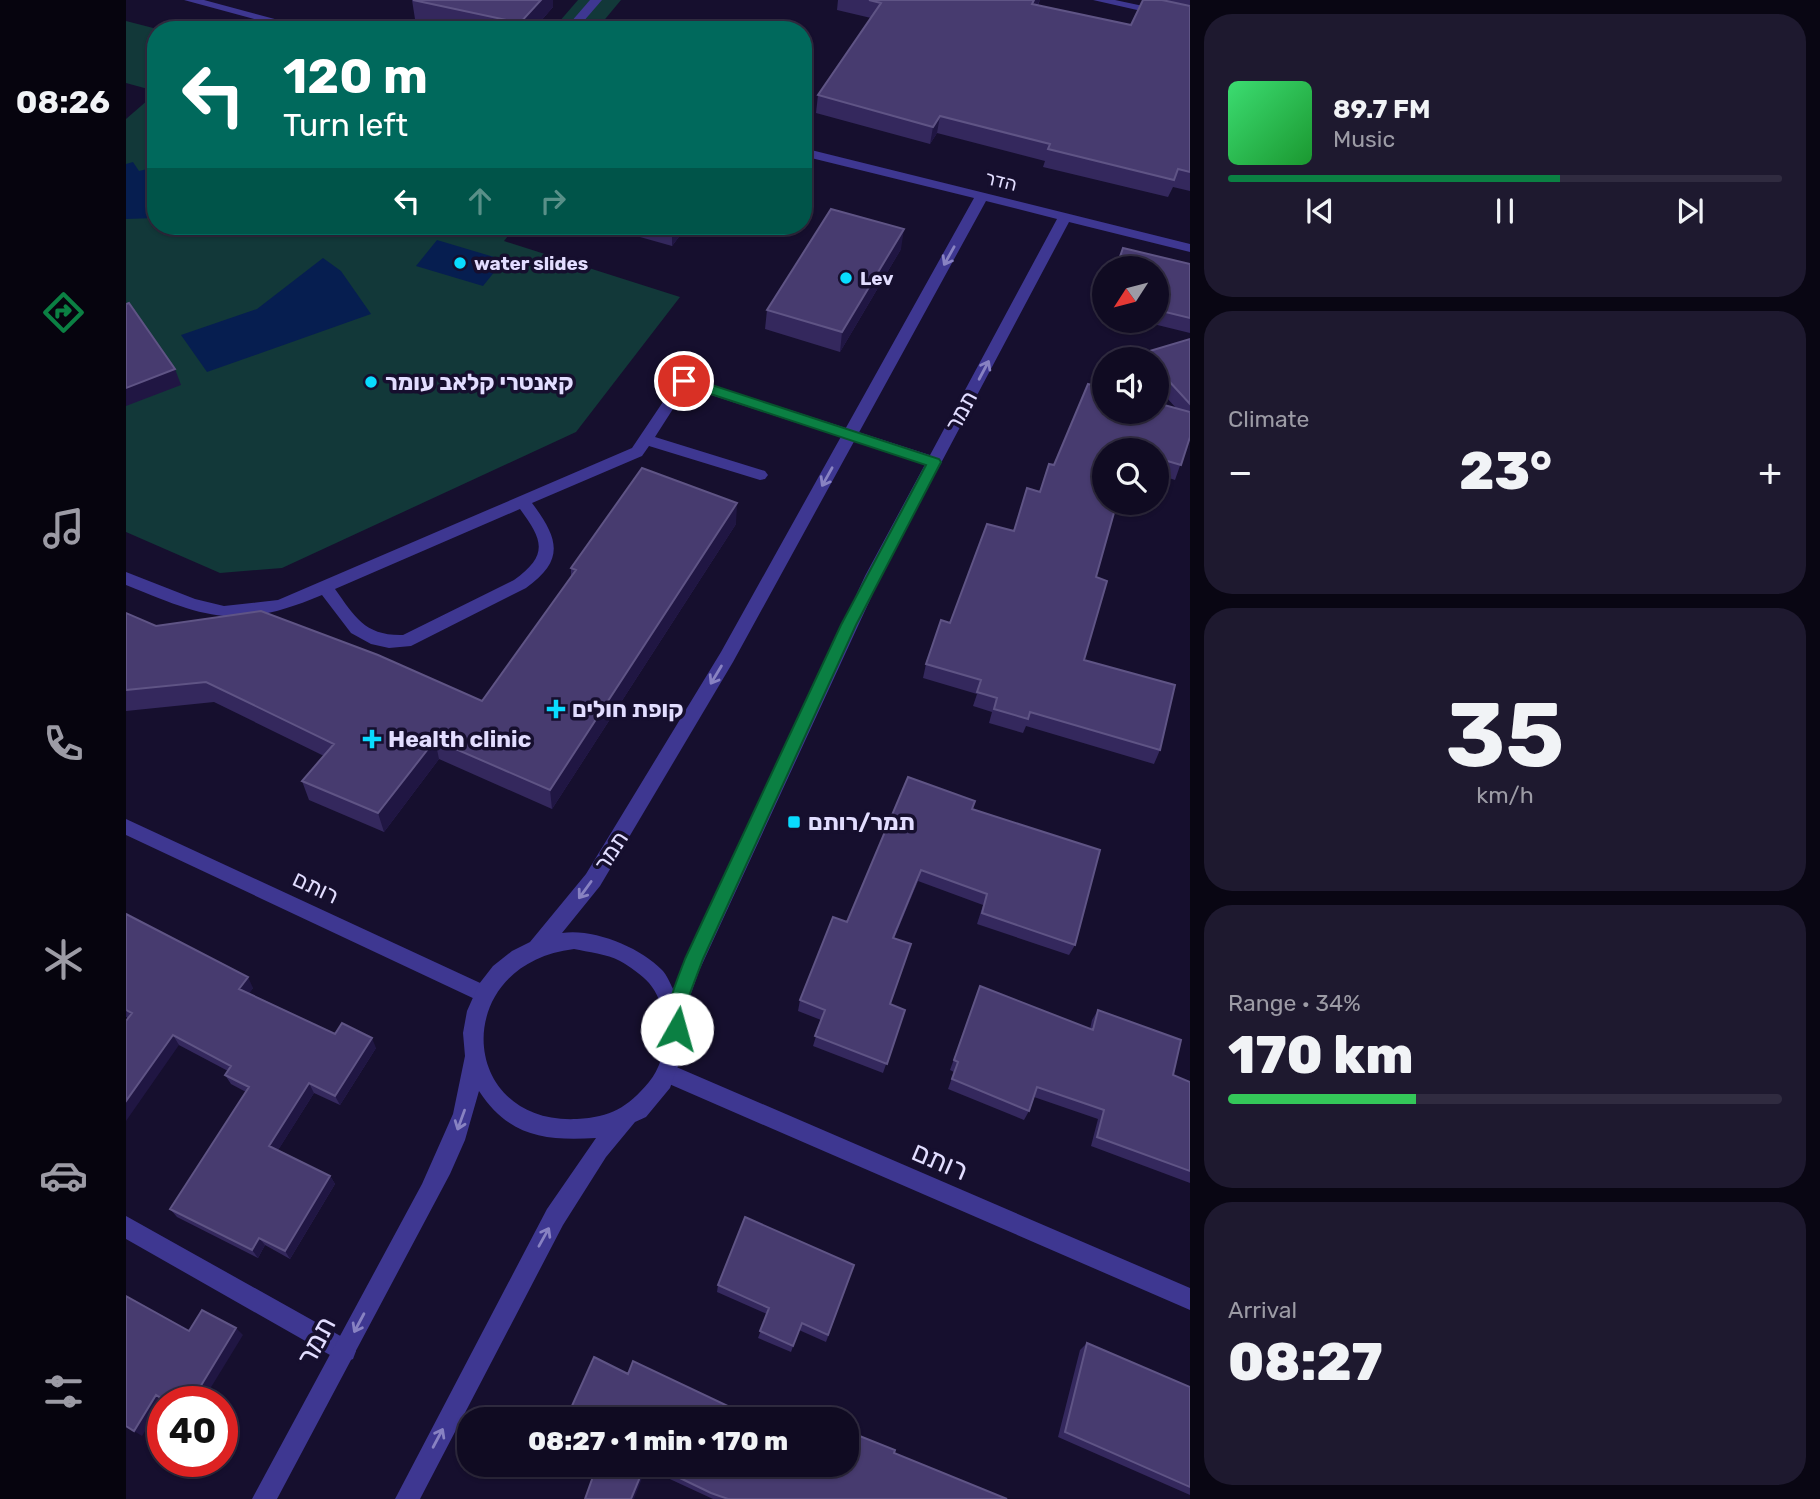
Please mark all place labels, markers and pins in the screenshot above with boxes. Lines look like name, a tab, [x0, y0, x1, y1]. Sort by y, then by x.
place label: water slides	[474, 252, 588, 275]
marker: water slides	[452, 255, 468, 271]
place label: Lev	[860, 267, 893, 290]
marker: Lev	[838, 270, 854, 286]
pin	[654, 351, 714, 411]
place label: קאנטרי קלאב עומר	[385, 368, 573, 396]
marker: קאנטרי קלאב עומר	[363, 374, 379, 390]
place label: קופת חולים	[572, 695, 684, 723]
marker: קופת חולים	[546, 699, 566, 719]
place label: Health clinic	[388, 725, 531, 753]
marker: Health clinic	[362, 729, 382, 749]
place label: תמר/רותם	[808, 808, 915, 836]
marker: תמר/רותם	[786, 814, 802, 830]

